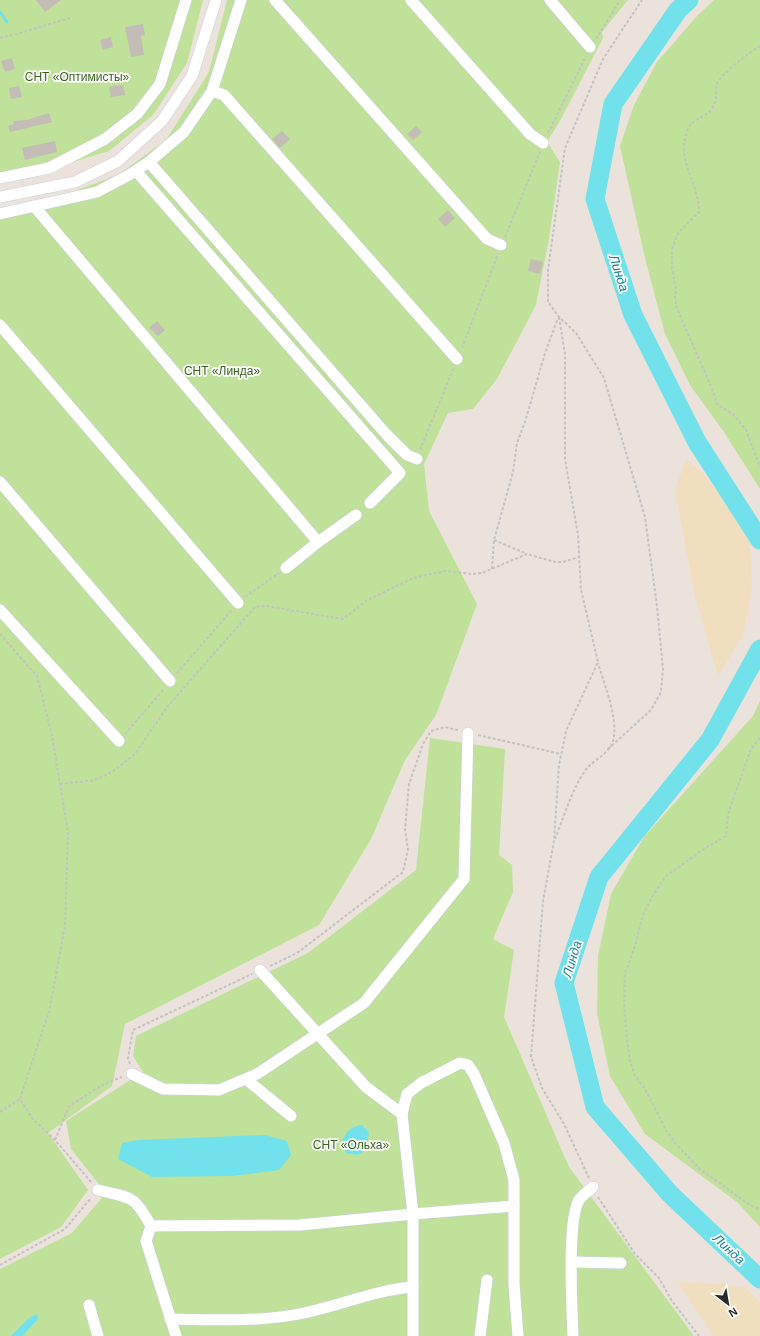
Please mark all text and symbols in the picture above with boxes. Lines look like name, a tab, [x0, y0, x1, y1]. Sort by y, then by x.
park label: СНТ «Оптимисты»	[25, 70, 130, 84]
water label: Линда	[606, 252, 632, 293]
park label: СНТ «Линда»	[184, 364, 260, 378]
water label: Линда	[559, 939, 585, 980]
park label: СНТ «Ольха»	[313, 1138, 389, 1152]
water label: Линда	[709, 1230, 748, 1267]
north arrow	[708, 1284, 748, 1324]
text: N	[727, 1305, 740, 1320]

